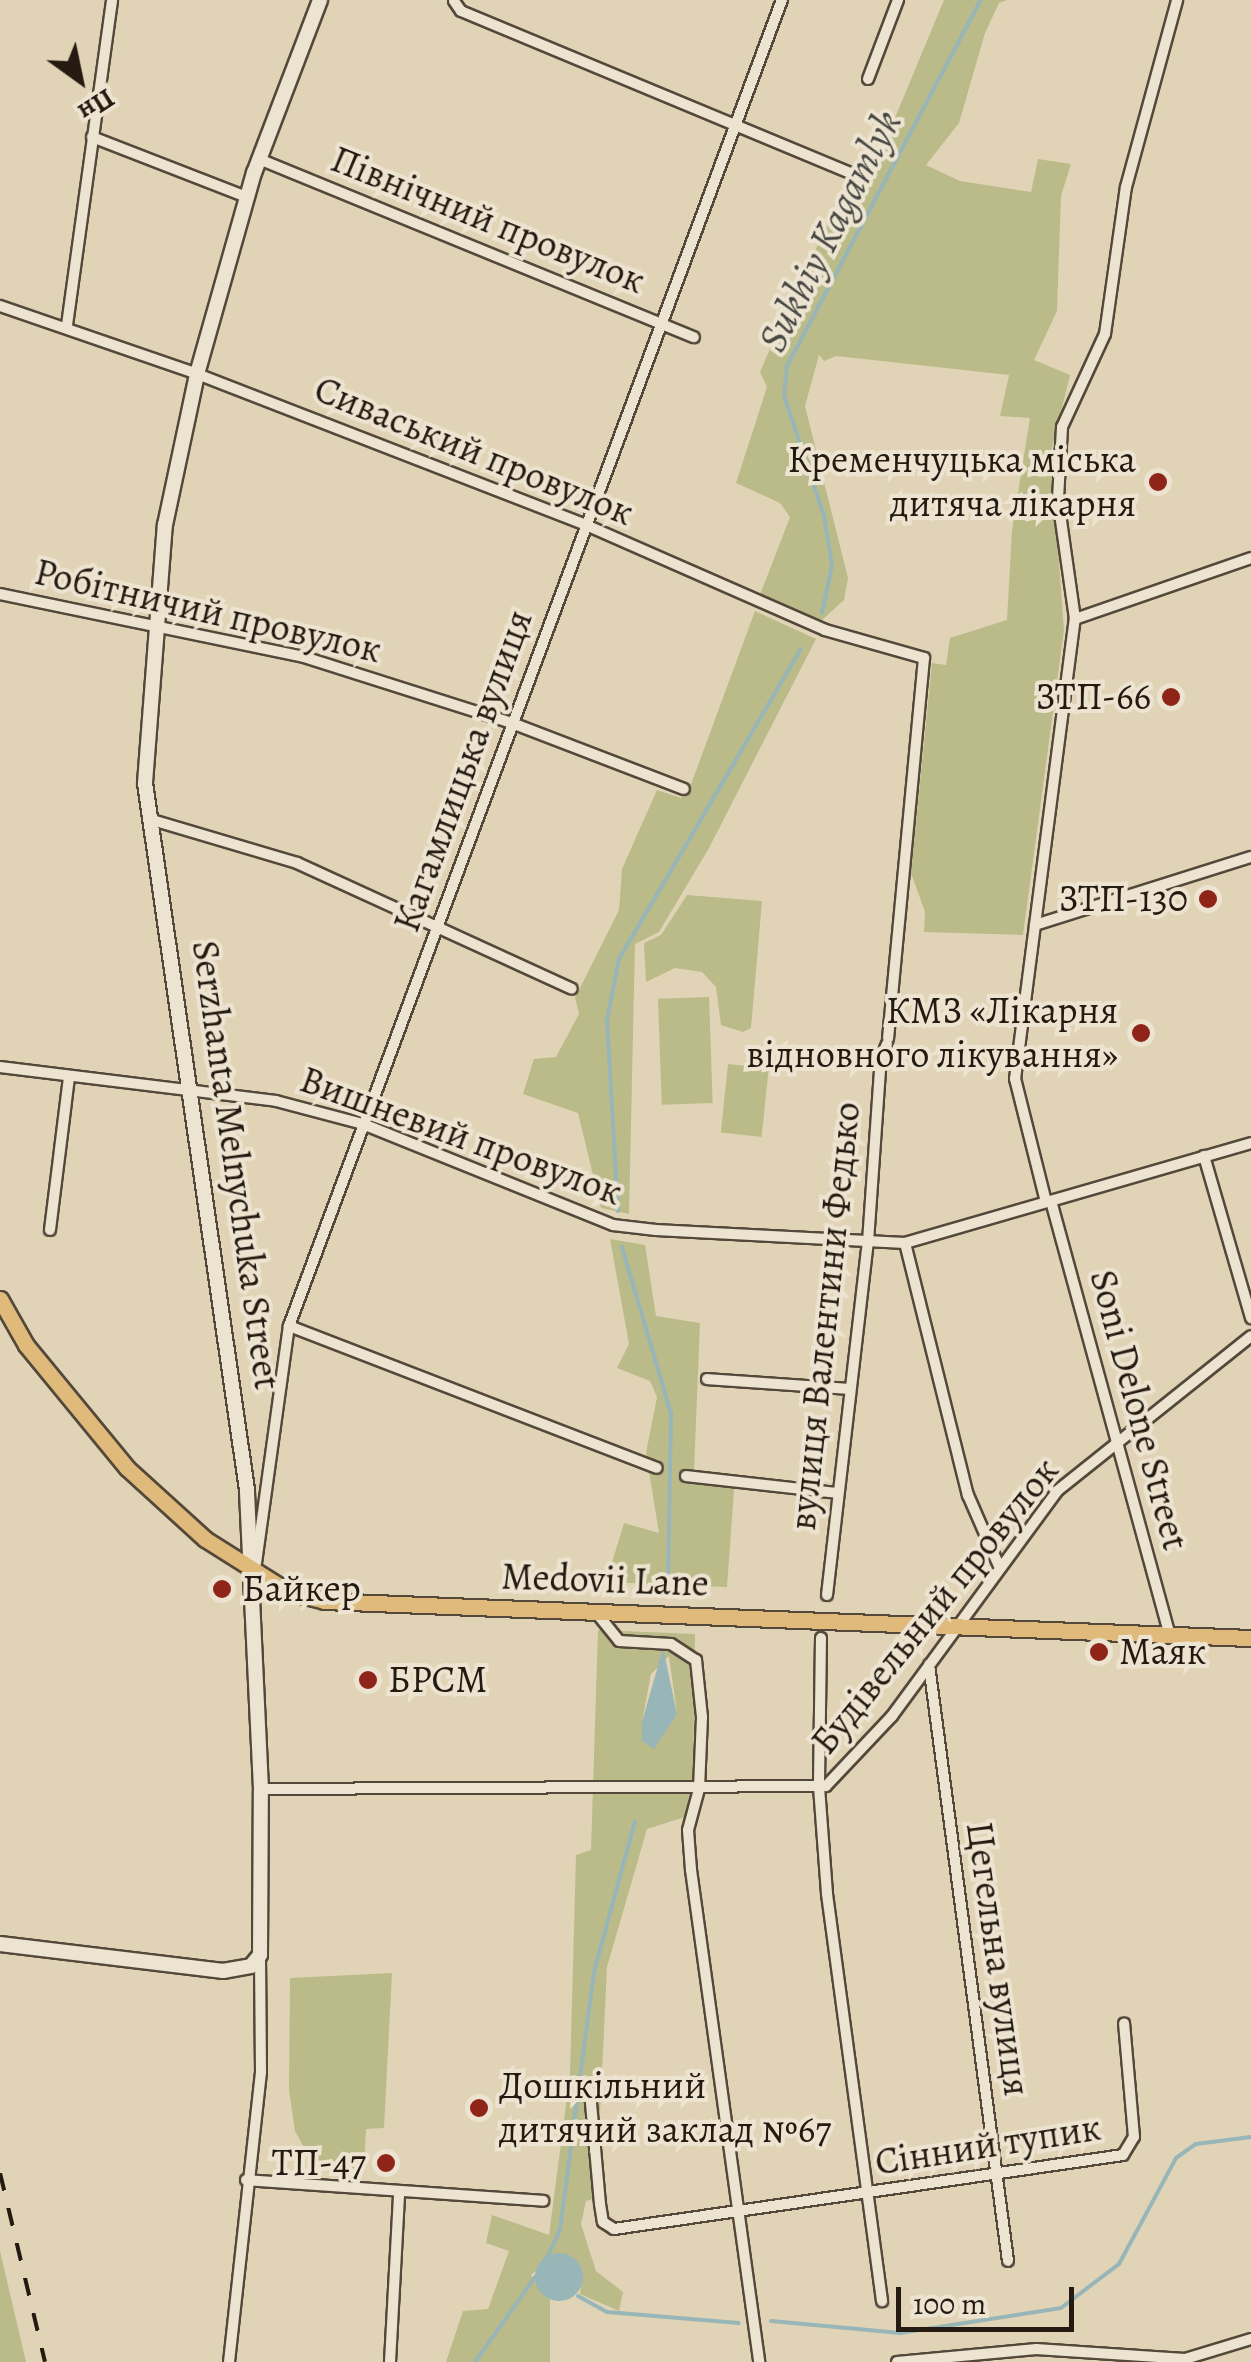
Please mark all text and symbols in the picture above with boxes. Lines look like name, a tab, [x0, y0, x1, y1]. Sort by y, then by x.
north arrow	[30, 30, 130, 130]
text: Пн	[71, 79, 122, 131]
water label: Sukhiy Kagamlyk	[749, 102, 911, 360]
street label: Північний провулок	[324, 136, 652, 304]
street label: Сиваський провулок	[308, 366, 640, 536]
place label: Кременчуцька міська дитяча лікарня	[787, 437, 1136, 526]
marker: Кременчуцька міська дитяча лікарня	[1145, 469, 1171, 495]
street label: Робітничий провулок	[30, 549, 386, 673]
street label: Кагамлицька вулиця	[384, 604, 542, 938]
place label: ЗТП-66	[1036, 674, 1151, 720]
marker: ЗТП-66	[1160, 686, 1182, 708]
place label: ЗТП-130	[1059, 876, 1188, 922]
marker: ЗТП-130	[1197, 888, 1219, 910]
street label: Serzhanta Melnychuka Street	[182, 938, 290, 1392]
place label: КМЗ «Лікарня відновного лікування»	[746, 988, 1118, 1078]
marker: КМЗ «Лікарня відновного лікування»	[1128, 1020, 1154, 1046]
street label: Вишневий провулок	[294, 1057, 628, 1215]
street label: вулиця Валентини Федько	[780, 1100, 870, 1532]
street label: Soni Delone Street	[1080, 1265, 1198, 1555]
street label: Будівельний провулок	[801, 1449, 1069, 1763]
street label: Medovii Lane	[500, 1554, 710, 1606]
place label: Байкер	[242, 1566, 361, 1612]
marker: Байкер	[211, 1578, 233, 1600]
place label: Маяк	[1119, 1629, 1206, 1675]
marker: Маяк	[1088, 1641, 1110, 1663]
place label: БРСМ	[388, 1657, 488, 1703]
marker: БРСМ	[357, 1669, 379, 1691]
street label: Цегельна вулиця	[956, 1819, 1040, 2099]
place label: Дошкільний дитячий заклад №67	[499, 2063, 831, 2152]
marker: Дошкільний дитячий заклад №67	[468, 2097, 490, 2119]
street label: Сінний тупик	[872, 2105, 1104, 2185]
place label: ТП-47	[272, 2140, 366, 2186]
marker: ТП-47	[375, 2152, 397, 2174]
scale bar	[901, 2267, 1078, 2329]
text: 100 m	[913, 2284, 986, 2324]

